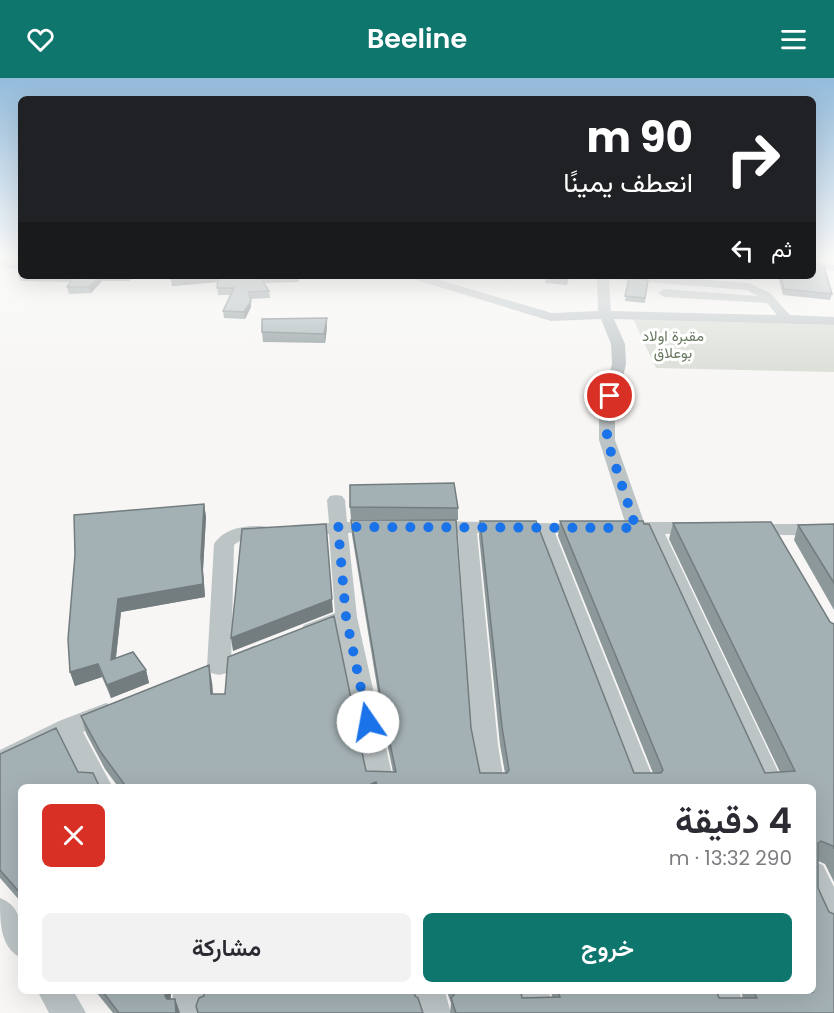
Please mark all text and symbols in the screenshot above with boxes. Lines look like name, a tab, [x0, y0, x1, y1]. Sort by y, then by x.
text: Beeline	[367, 20, 467, 57]
icon: heart	[24, 23, 57, 56]
icon: menu	[777, 23, 810, 56]
text: 90 m	[586, 108, 693, 167]
icon: right	[714, 120, 792, 198]
text: انعطف يمينًا	[563, 164, 693, 201]
icon: left	[726, 234, 759, 267]
text: ثم	[771, 234, 792, 265]
park label: مقبرة اولاد بوعلاق	[642, 325, 704, 363]
pin	[584, 370, 635, 421]
icon: arrive	[593, 379, 626, 412]
position arrow	[336, 690, 400, 754]
text: 4 دقيقة	[675, 795, 792, 846]
button: close	[42, 804, 105, 867]
text: 290 m · 13:32	[669, 844, 792, 872]
button: مشاركة	[42, 913, 411, 982]
button: خروج	[423, 913, 792, 982]

